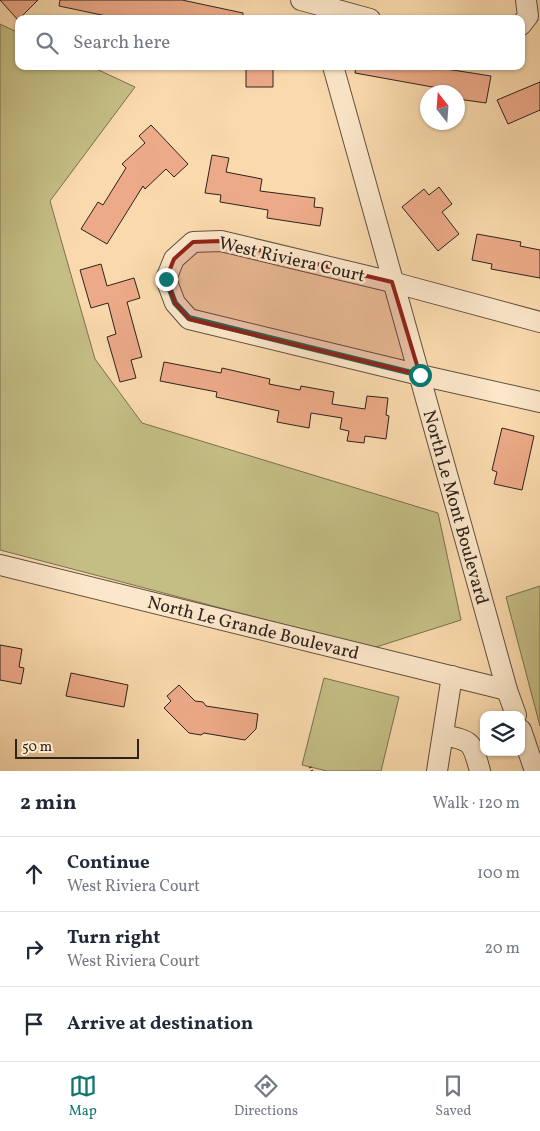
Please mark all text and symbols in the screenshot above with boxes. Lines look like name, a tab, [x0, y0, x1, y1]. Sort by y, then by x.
search box	[15, 15, 525, 70]
icon: search	[33, 29, 61, 57]
text: Search here	[73, 30, 170, 56]
north arrow	[420, 85, 465, 130]
street label: West Riviera Court	[216, 231, 367, 289]
route end	[155, 268, 178, 291]
route start	[409, 364, 432, 387]
street label: North Le Mont Boulevard	[416, 407, 494, 608]
street label: North Le Grande Boulevard	[145, 591, 361, 667]
map controls	[480, 711, 525, 756]
button: layers	[480, 711, 525, 756]
scale bar	[15, 736, 139, 759]
text: 50 m	[22, 738, 52, 757]
text: 2 min	[20, 789, 77, 818]
text: Walk · 120 m	[432, 793, 520, 815]
text: Continue	[67, 850, 150, 876]
icon: ahead	[20, 860, 48, 888]
text: 100 m	[477, 863, 520, 885]
text: West Riviera Court	[67, 876, 200, 898]
text: Turn right	[67, 925, 160, 951]
icon: right	[20, 935, 48, 963]
text: 20 m	[485, 938, 520, 960]
text: West Riviera Court	[67, 951, 200, 973]
icon: arrive	[20, 1010, 48, 1038]
text: Arrive at destination	[67, 1011, 253, 1037]
tab: Map	[69, 1072, 97, 1121]
tab: Directions	[234, 1072, 298, 1121]
tab: Saved	[435, 1072, 471, 1121]

